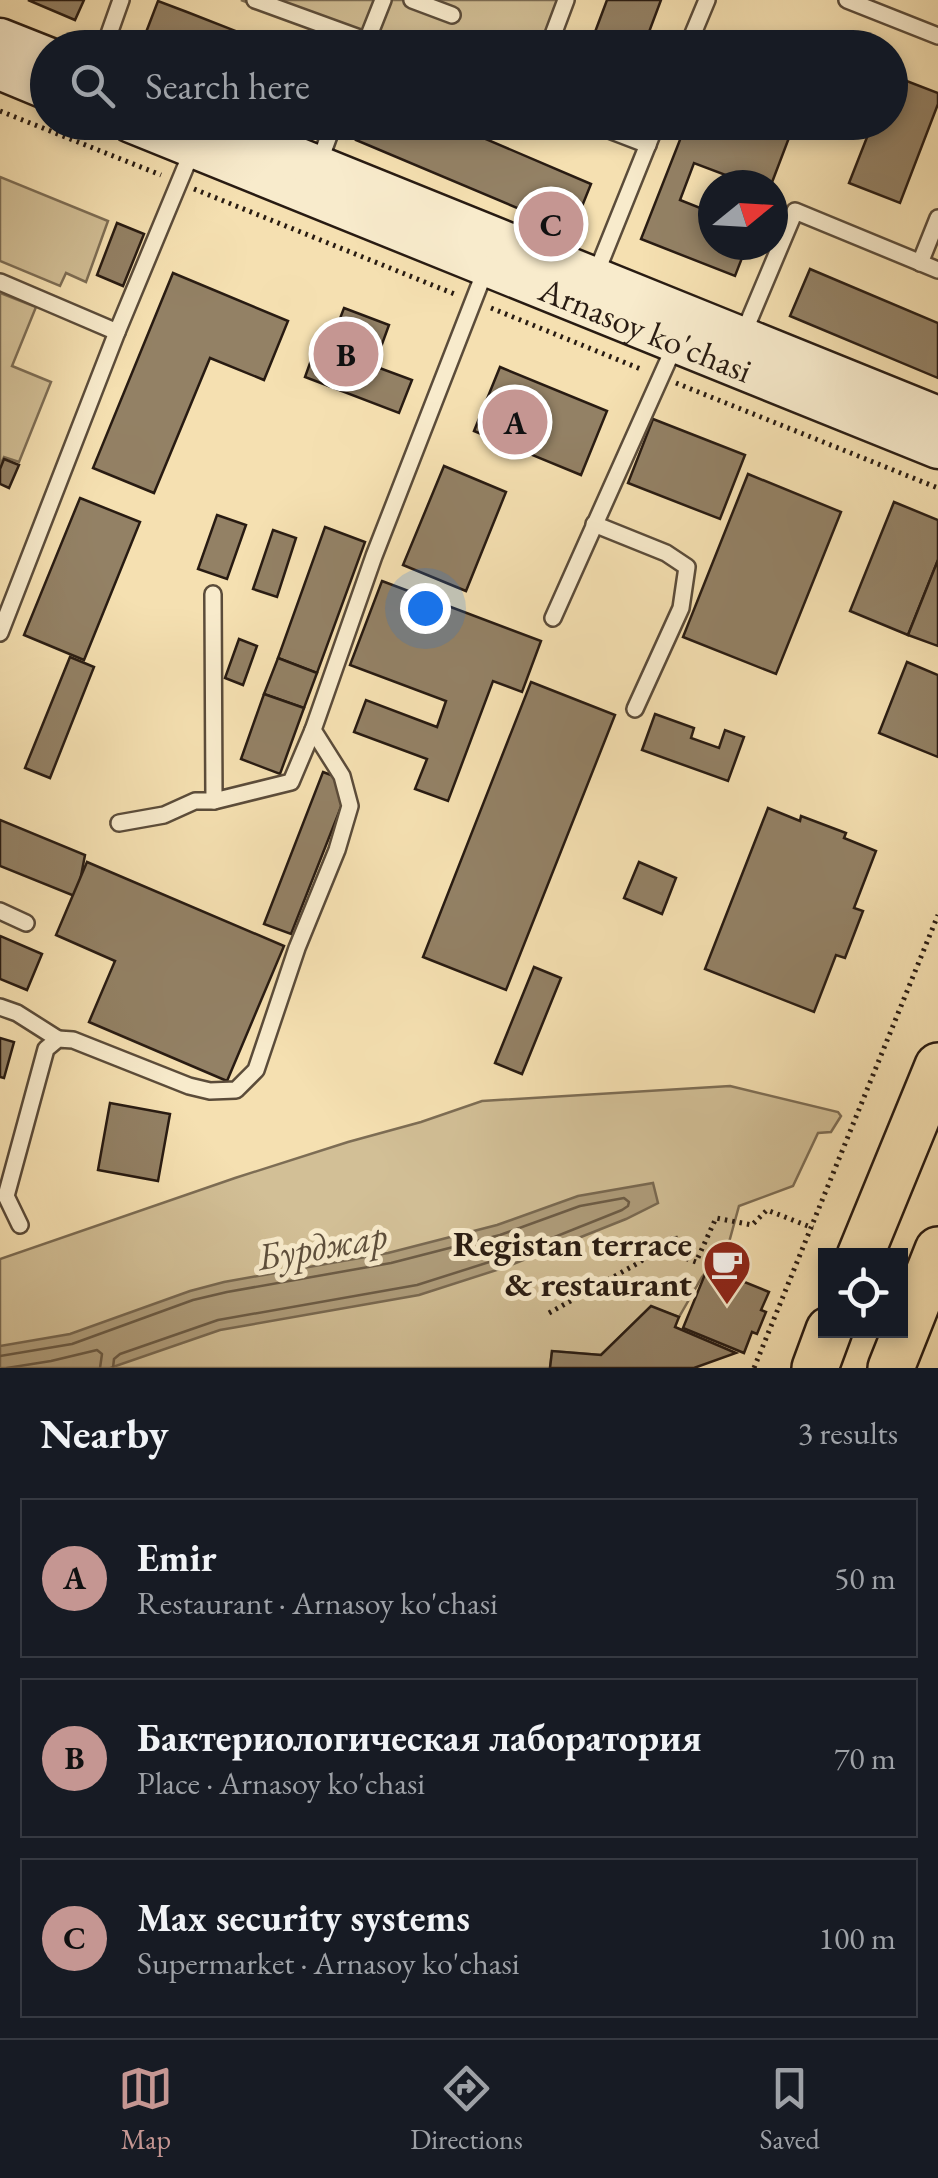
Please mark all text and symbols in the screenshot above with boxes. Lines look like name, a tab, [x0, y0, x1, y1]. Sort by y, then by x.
search box	[30, 30, 908, 140]
icon: search	[65, 58, 120, 113]
text: Search here	[145, 61, 310, 110]
north arrow	[698, 170, 788, 260]
pin: C	[518, 186, 584, 262]
street label: Arnasoy ko'chasi	[532, 266, 759, 392]
pin: B	[314, 316, 378, 392]
pin: A	[482, 384, 548, 460]
your location	[400, 583, 451, 634]
water label: Бурджар	[252, 1210, 391, 1281]
place label: Registan terrace & restaurant	[453, 1221, 692, 1306]
cafe icon: Registan terrace & restaurant	[701, 1238, 753, 1306]
map controls	[818, 1248, 908, 1338]
button: locate	[818, 1248, 908, 1338]
text: Nearby	[40, 1406, 169, 1461]
text: 3 results	[798, 1412, 898, 1454]
text: Emir	[137, 1533, 216, 1582]
text: A	[63, 1557, 86, 1599]
text: 50 m	[834, 1557, 896, 1599]
text: Restaurant · Arnasoy ko'chasi	[137, 1582, 498, 1624]
text: Бактериологическая лаборатория	[137, 1713, 702, 1762]
text: B	[64, 1737, 85, 1779]
text: 70 m	[834, 1737, 896, 1779]
text: Place · Arnasoy ko'chasi	[137, 1762, 425, 1804]
text: Max security systems	[137, 1893, 470, 1942]
text: C	[63, 1917, 86, 1959]
text: 100 m	[819, 1917, 896, 1959]
text: Supermarket · Arnasoy ko'chasi	[137, 1942, 520, 1984]
tab: Map	[118, 2061, 173, 2157]
tab: Directions	[410, 2061, 523, 2157]
tab: Saved	[760, 2061, 820, 2157]

